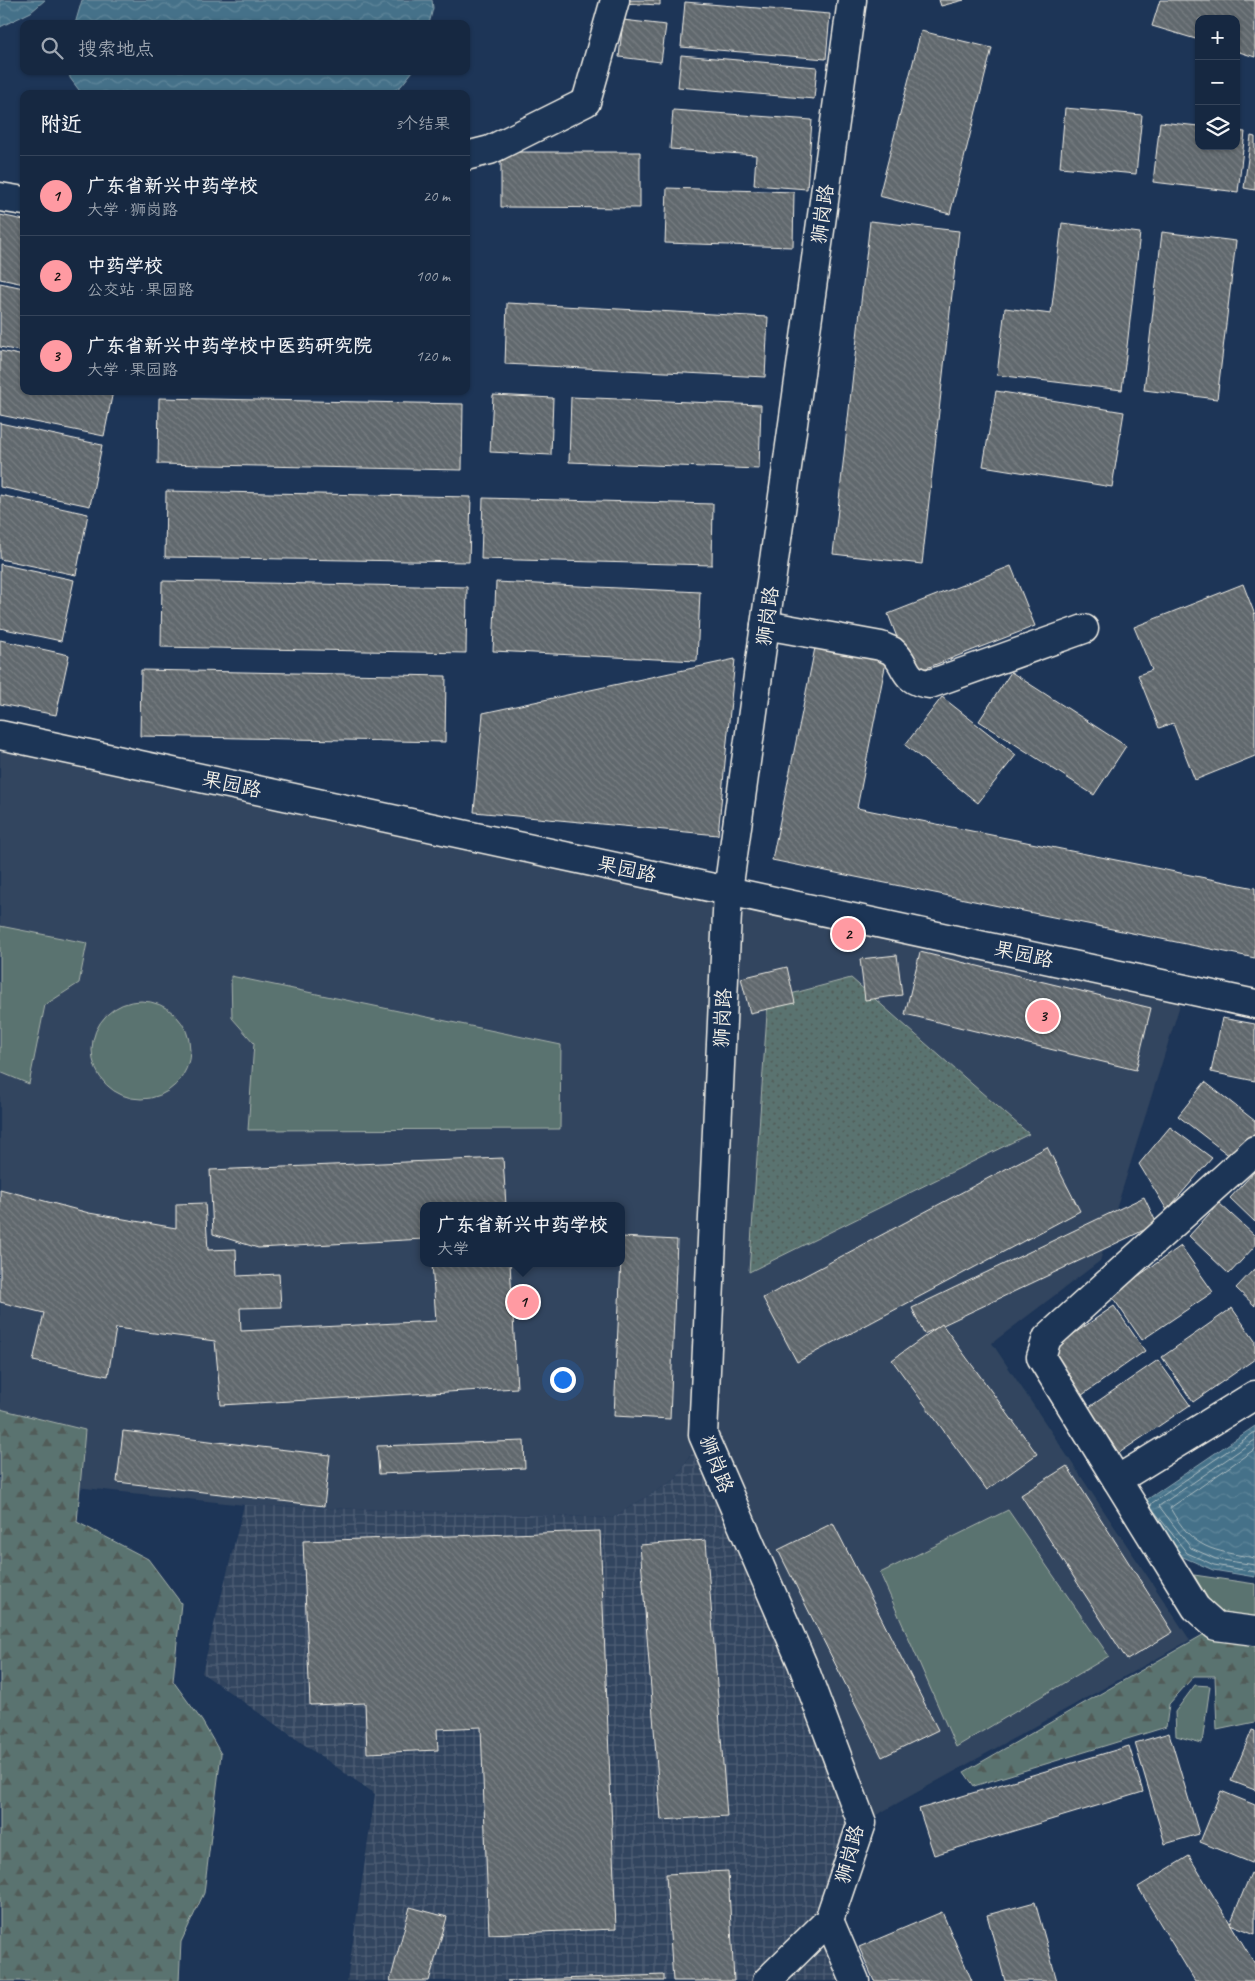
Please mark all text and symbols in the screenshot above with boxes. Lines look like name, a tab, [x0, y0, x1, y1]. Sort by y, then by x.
map controls	[1195, 15, 1240, 150]
button: +	[1195, 15, 1240, 60]
search box	[20, 20, 470, 75]
icon: search	[38, 34, 66, 62]
text: 搜索地点	[78, 37, 154, 61]
button: −	[1195, 60, 1240, 105]
button: layers	[1195, 105, 1240, 150]
text: 附近	[40, 111, 82, 137]
text: 3个结果	[395, 114, 450, 134]
text: 广东省新兴中药学校	[87, 174, 258, 198]
street label: 狮岗路	[806, 182, 839, 246]
text: 1	[52, 186, 60, 206]
text: 20 m	[423, 186, 450, 206]
text: 大学 · 狮岗路	[87, 200, 178, 220]
text: 中药学校	[87, 254, 163, 278]
text: 2	[52, 266, 60, 286]
text: 100 m	[416, 266, 450, 286]
text: 公交站 · 果园路	[87, 280, 194, 300]
text: 广东省新兴中药学校中医药研究院	[87, 334, 372, 358]
text: 3	[52, 346, 60, 366]
text: 120 m	[416, 346, 450, 366]
text: 大学 · 果园路	[87, 360, 178, 380]
street label: 狮岗路	[751, 584, 784, 648]
street label: 果园路	[200, 766, 265, 803]
street label: 果园路	[595, 851, 660, 888]
pin: 2	[832, 915, 864, 953]
street label: 果园路	[992, 936, 1057, 973]
street label: 狮岗路	[708, 986, 737, 1049]
pin: 3	[1027, 997, 1059, 1035]
popup	[420, 1202, 625, 1267]
text: 广东省新兴中药学校	[437, 1213, 608, 1237]
text: 大学	[437, 1239, 469, 1259]
pin: 1	[507, 1283, 539, 1321]
your location	[550, 1367, 576, 1393]
street label: 狮岗路	[694, 1432, 739, 1498]
street label: 狮岗路	[830, 1821, 870, 1886]

